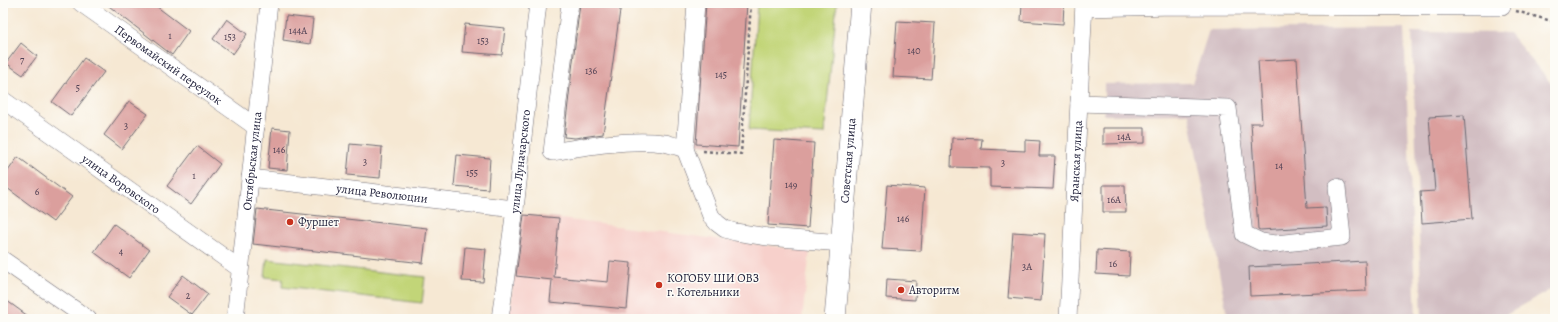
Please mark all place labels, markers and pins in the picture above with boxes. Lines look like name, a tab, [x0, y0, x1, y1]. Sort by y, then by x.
place label: Фуршет	[298, 214, 339, 230]
marker: Фуршет	[285, 217, 295, 227]
place label: КОГОБУ ШИ ОВЗ г. Котельники	[667, 270, 759, 300]
marker: КОГОБУ ШИ ОВЗ г. Котельники	[654, 280, 664, 290]
place label: Авторитм	[908, 282, 960, 298]
marker: Авторитм	[896, 285, 906, 295]

